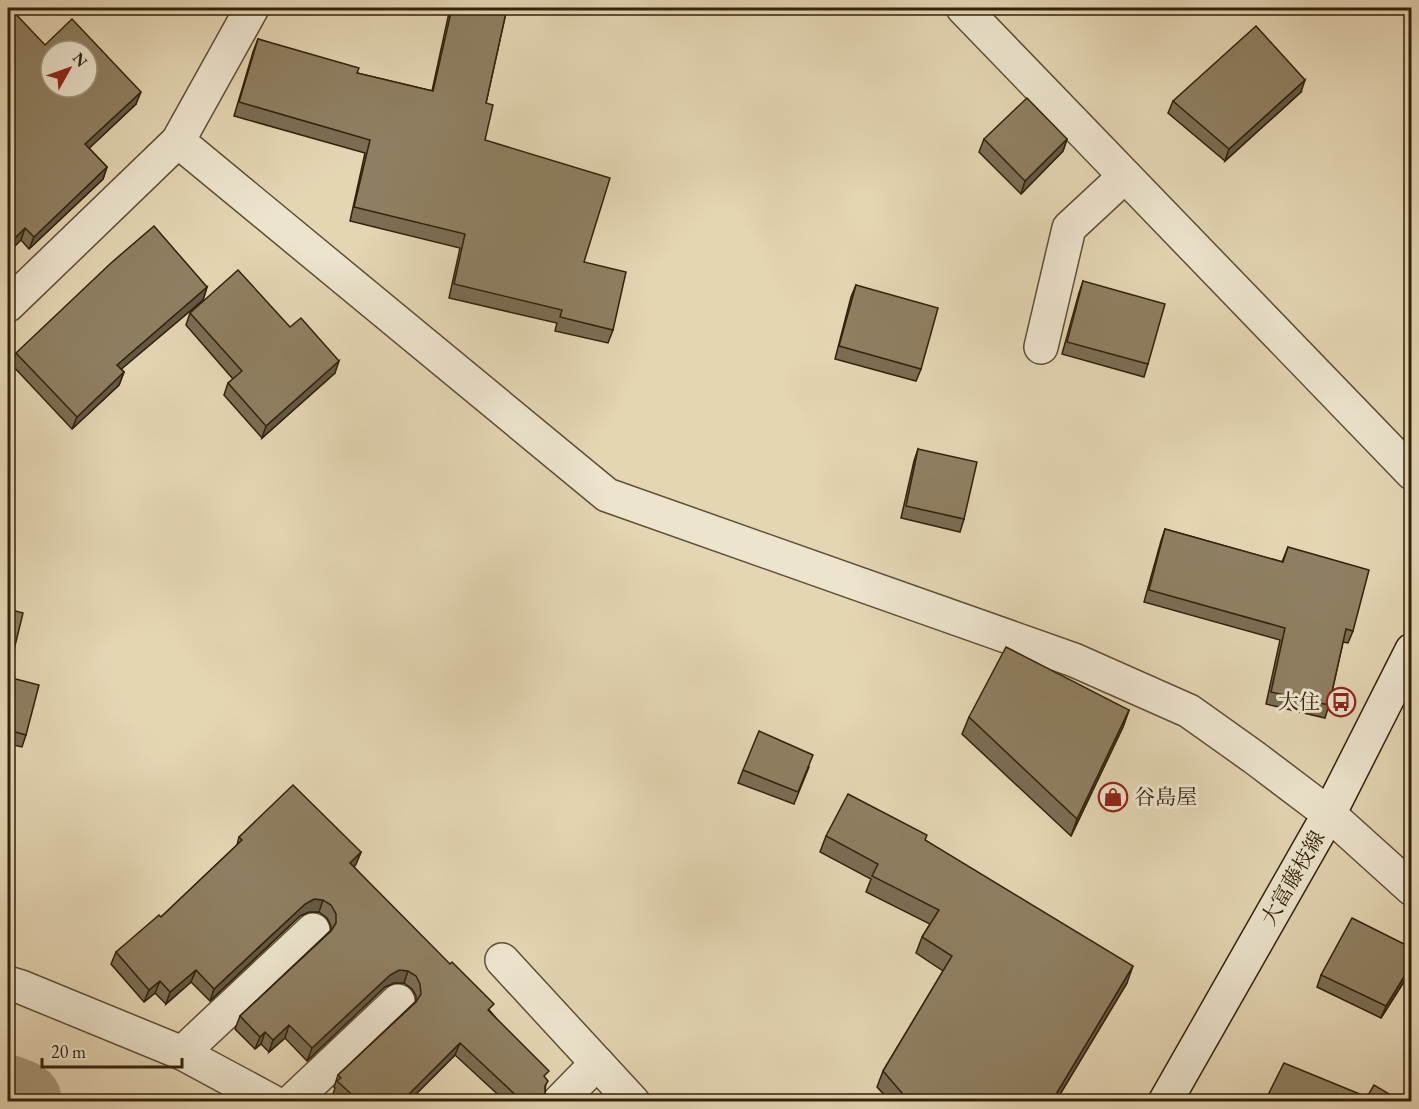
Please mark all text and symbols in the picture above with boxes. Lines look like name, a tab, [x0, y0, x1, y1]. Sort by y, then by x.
north arrow	[39, 39, 99, 99]
text: N	[68, 48, 92, 71]
bus stop icon: 大住	[1325, 686, 1357, 718]
place label: 大住	[1278, 688, 1320, 715]
shop icon: 谷島屋	[1097, 781, 1129, 813]
place label: 谷島屋	[1134, 783, 1197, 810]
street label: 大富藤枝線	[1255, 826, 1331, 930]
scale bar	[42, 1031, 182, 1069]
text: 20 m	[51, 1040, 86, 1063]

